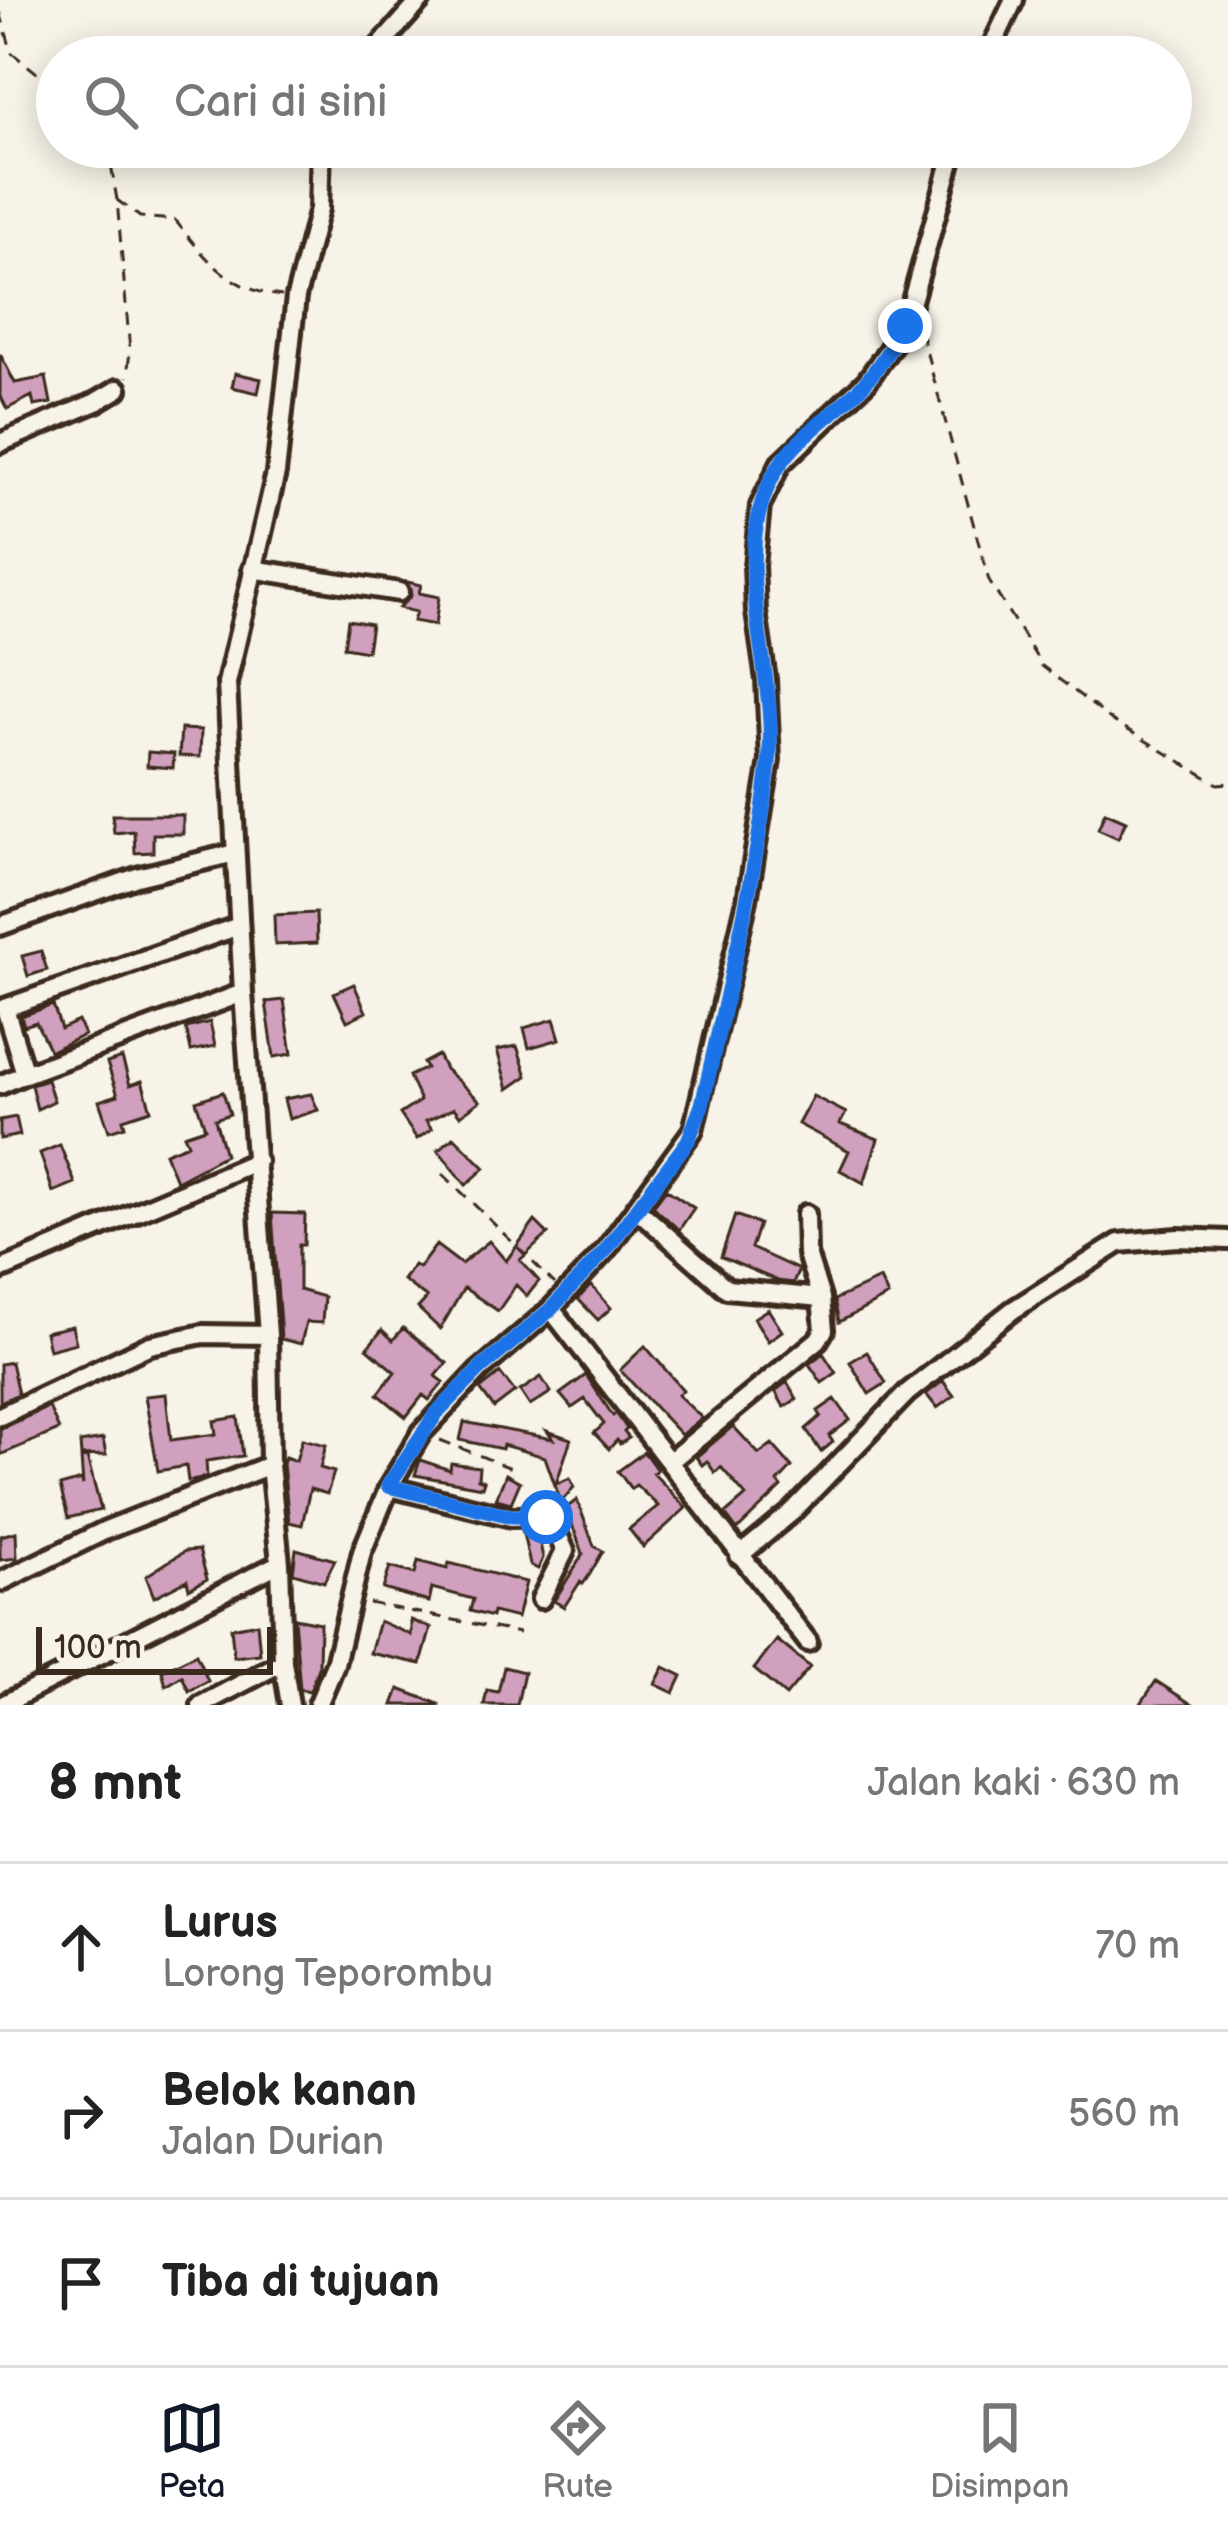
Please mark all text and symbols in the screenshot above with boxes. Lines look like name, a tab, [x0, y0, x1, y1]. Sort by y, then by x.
search box	[36, 36, 1192, 168]
icon: search	[78, 69, 144, 135]
text: Cari di sini	[174, 75, 388, 130]
route end	[878, 299, 932, 353]
route start	[519, 1490, 573, 1544]
scale bar	[36, 1621, 273, 1674]
text: 100 m	[54, 1628, 142, 1668]
text: 8 mnt	[48, 1753, 181, 1814]
text: Jalan kaki · 630 m	[868, 1760, 1180, 1807]
text: Lurus	[162, 1896, 278, 1951]
icon: ahead	[48, 1914, 114, 1980]
text: 70 m	[1095, 1923, 1180, 1970]
text: Lorong Teporombu	[162, 1951, 493, 1998]
text: Belok kanan	[162, 2064, 417, 2119]
icon: right	[48, 2082, 114, 2148]
text: 560 m	[1068, 2091, 1180, 2138]
text: Jalan Durian	[162, 2119, 384, 2166]
icon: arrive	[48, 2250, 114, 2316]
text: Tiba di tujuan	[162, 2255, 440, 2310]
tab: Peta	[159, 2395, 225, 2507]
tab: Rute	[542, 2395, 613, 2507]
tab: Disimpan	[930, 2395, 1069, 2507]

